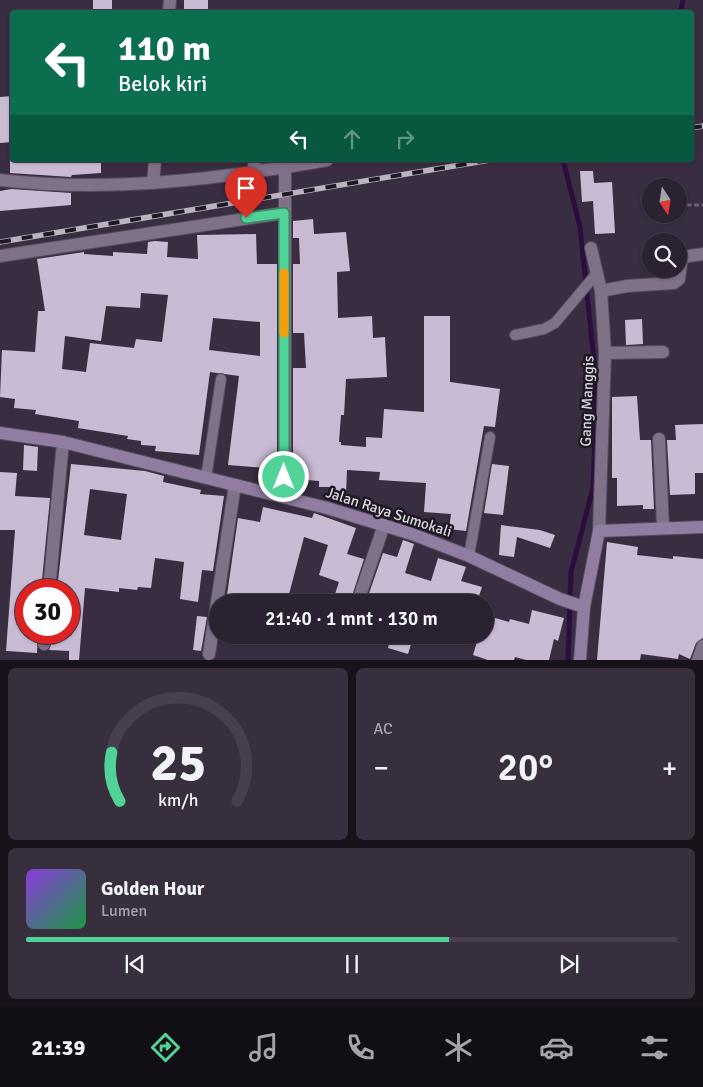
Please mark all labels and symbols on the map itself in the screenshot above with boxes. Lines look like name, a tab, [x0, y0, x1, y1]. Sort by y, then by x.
pin	[225, 167, 267, 218]
north arrow	[642, 178, 688, 222]
street label: Gang Manggis	[576, 355, 598, 447]
position arrow	[257, 450, 309, 502]
street label: Jalan Raya Sumokali	[324, 483, 454, 541]
speed limit sign: 30	[15, 579, 80, 644]

